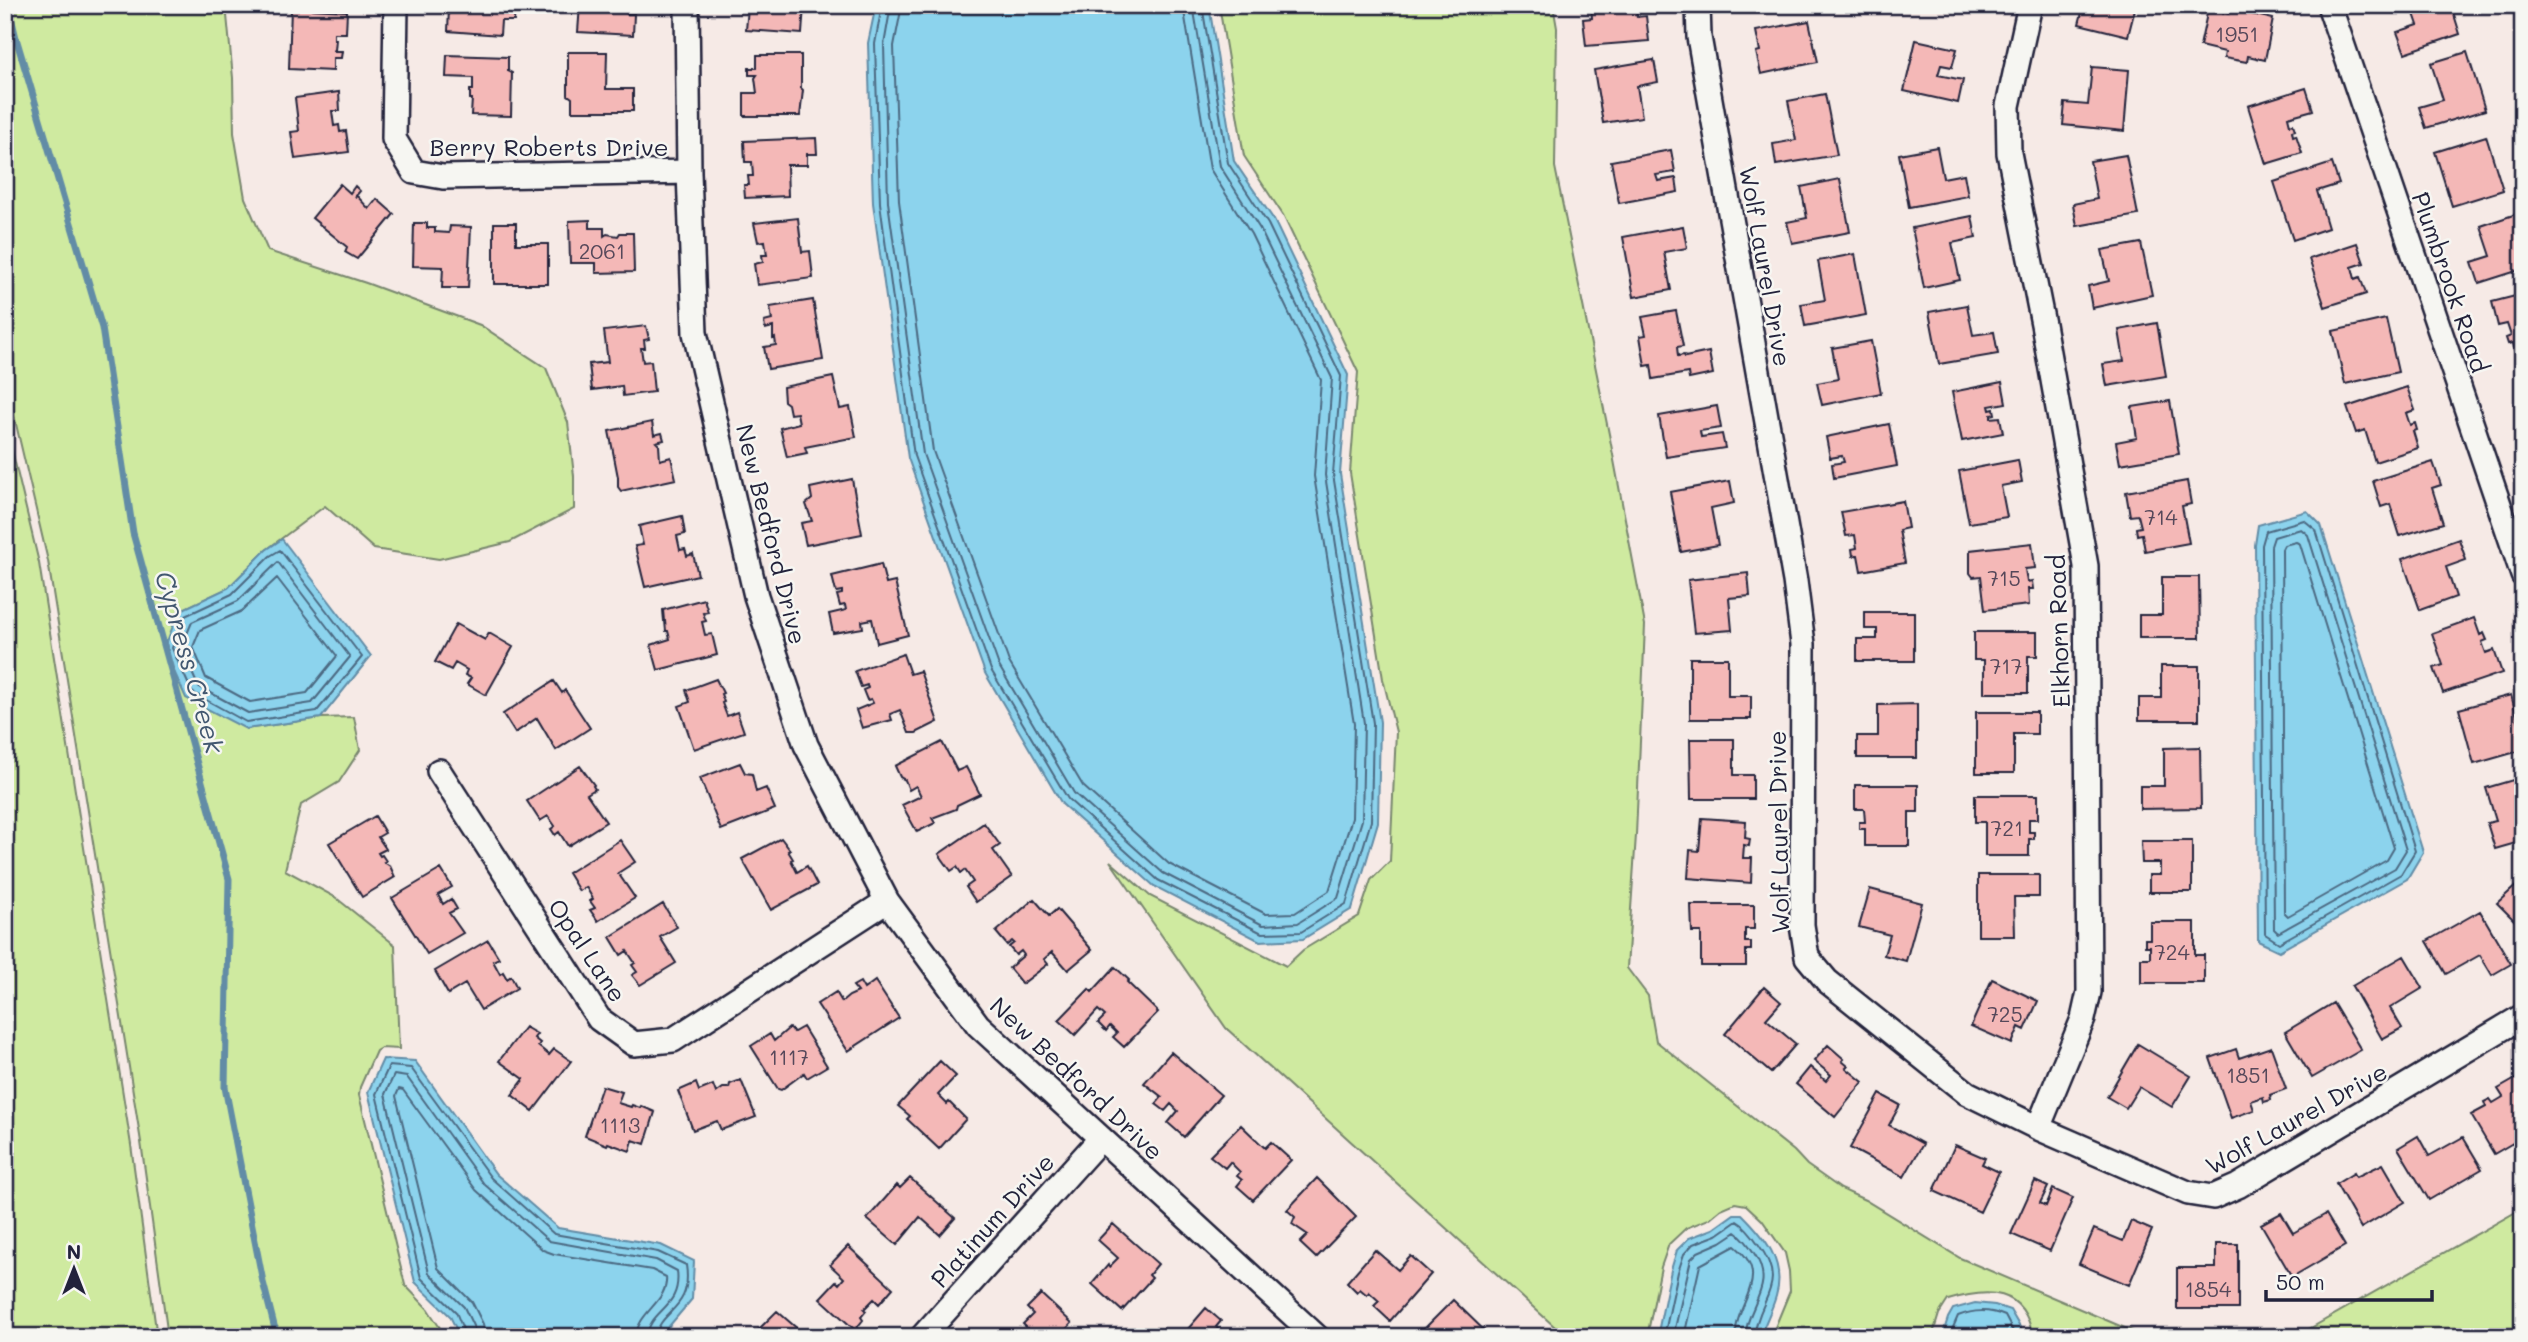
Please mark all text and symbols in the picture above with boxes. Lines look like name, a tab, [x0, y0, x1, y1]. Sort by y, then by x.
house number: 1951	[2215, 20, 2259, 47]
street label: Berry Roberts Drive	[429, 131, 669, 162]
street label: Wolf Laurel Drive	[1733, 163, 1799, 369]
street label: Plumbrook Road	[2406, 188, 2496, 376]
house number: 2061	[579, 237, 625, 264]
street label: New Bedford Drive	[730, 421, 814, 647]
house number: 714	[2144, 503, 2178, 530]
street label: Elkhorn Road	[2040, 554, 2076, 708]
house number: 715	[1987, 564, 2021, 591]
water label: Cypress Creek	[148, 567, 233, 758]
house number: 717	[1990, 652, 2022, 679]
street label: Wolf Laurel Drive	[1761, 730, 1795, 934]
house number: 721	[1991, 814, 2023, 841]
street label: Opal Lane	[542, 892, 634, 1008]
house number: 724	[2154, 938, 2191, 965]
street label: New Bedford Drive	[984, 990, 1170, 1166]
house number: 725	[1987, 1000, 2023, 1027]
house number: 1117	[769, 1043, 809, 1070]
street label: Wolf Laurel Drive	[2200, 1055, 2392, 1181]
house number: 1851	[2226, 1061, 2270, 1088]
house number: 1113	[600, 1111, 640, 1138]
street label: Platinum Drive	[924, 1146, 1060, 1294]
north arrow	[38, 1234, 108, 1304]
text: N	[67, 1239, 81, 1264]
scale bar	[2266, 1258, 2432, 1302]
text: 50 m	[2276, 1268, 2325, 1295]
house number: 1854	[2185, 1275, 2232, 1302]

